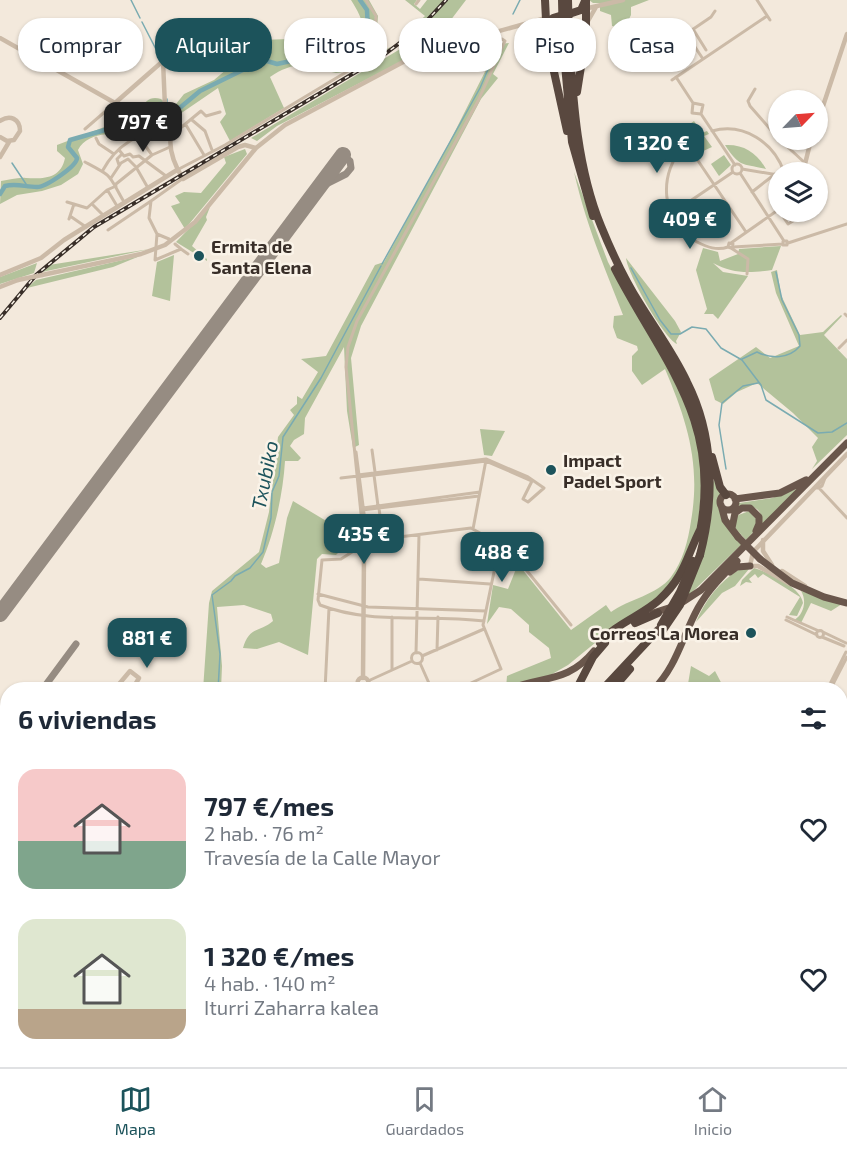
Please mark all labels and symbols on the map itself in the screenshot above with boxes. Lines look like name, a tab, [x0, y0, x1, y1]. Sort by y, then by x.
north arrow	[768, 90, 828, 150]
pin: 797 €	[101, 102, 185, 153]
pin: 1 320 €	[602, 123, 712, 174]
pin: 409 €	[648, 199, 732, 250]
place label: Ermita de Santa Elena	[211, 235, 312, 278]
marker: Ermita de Santa Elena	[192, 249, 206, 263]
water label: Txubiko	[246, 438, 282, 512]
place label: Impact Padel Sport	[563, 449, 662, 492]
marker: Impact Padel Sport	[544, 463, 558, 477]
pin: 435 €	[322, 514, 406, 565]
pin: 488 €	[460, 532, 544, 583]
pin: 881 €	[105, 618, 189, 669]
place label: Correos La Morea	[590, 622, 739, 644]
marker: Correos La Morea	[744, 626, 758, 640]

